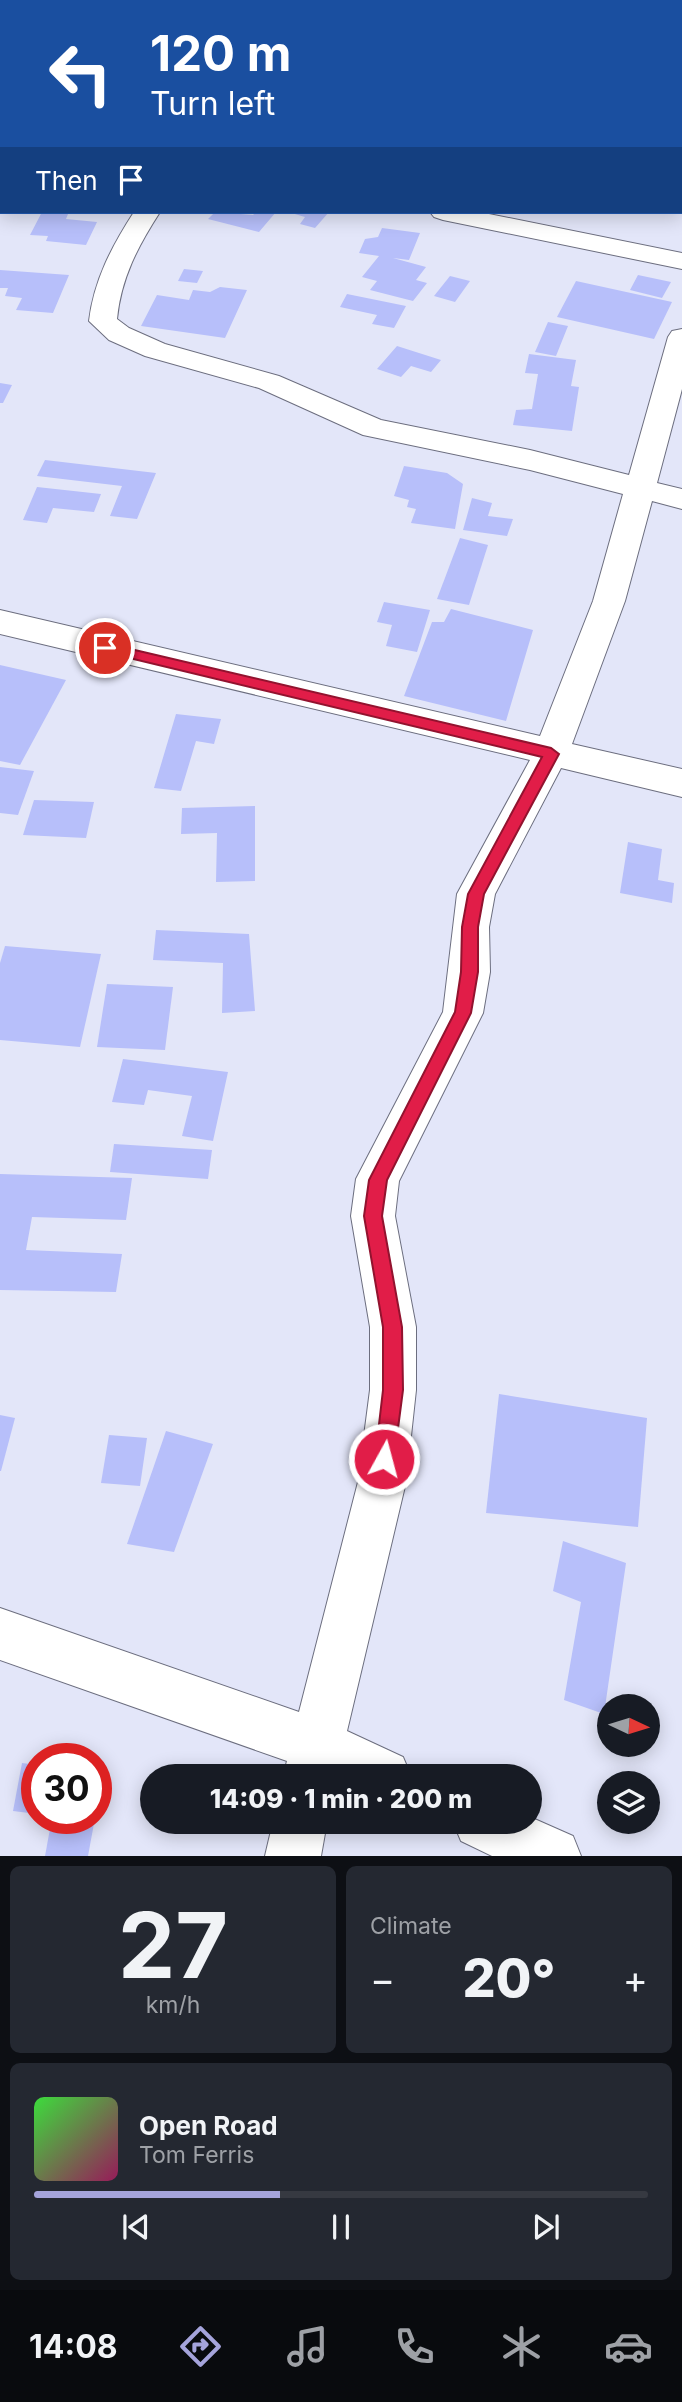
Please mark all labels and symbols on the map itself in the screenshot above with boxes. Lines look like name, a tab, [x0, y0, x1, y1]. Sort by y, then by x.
pin	[75, 618, 135, 678]
position arrow	[347, 1422, 421, 1496]
north arrow	[597, 1694, 660, 1757]
speed limit sign: 30	[21, 1743, 112, 1834]

